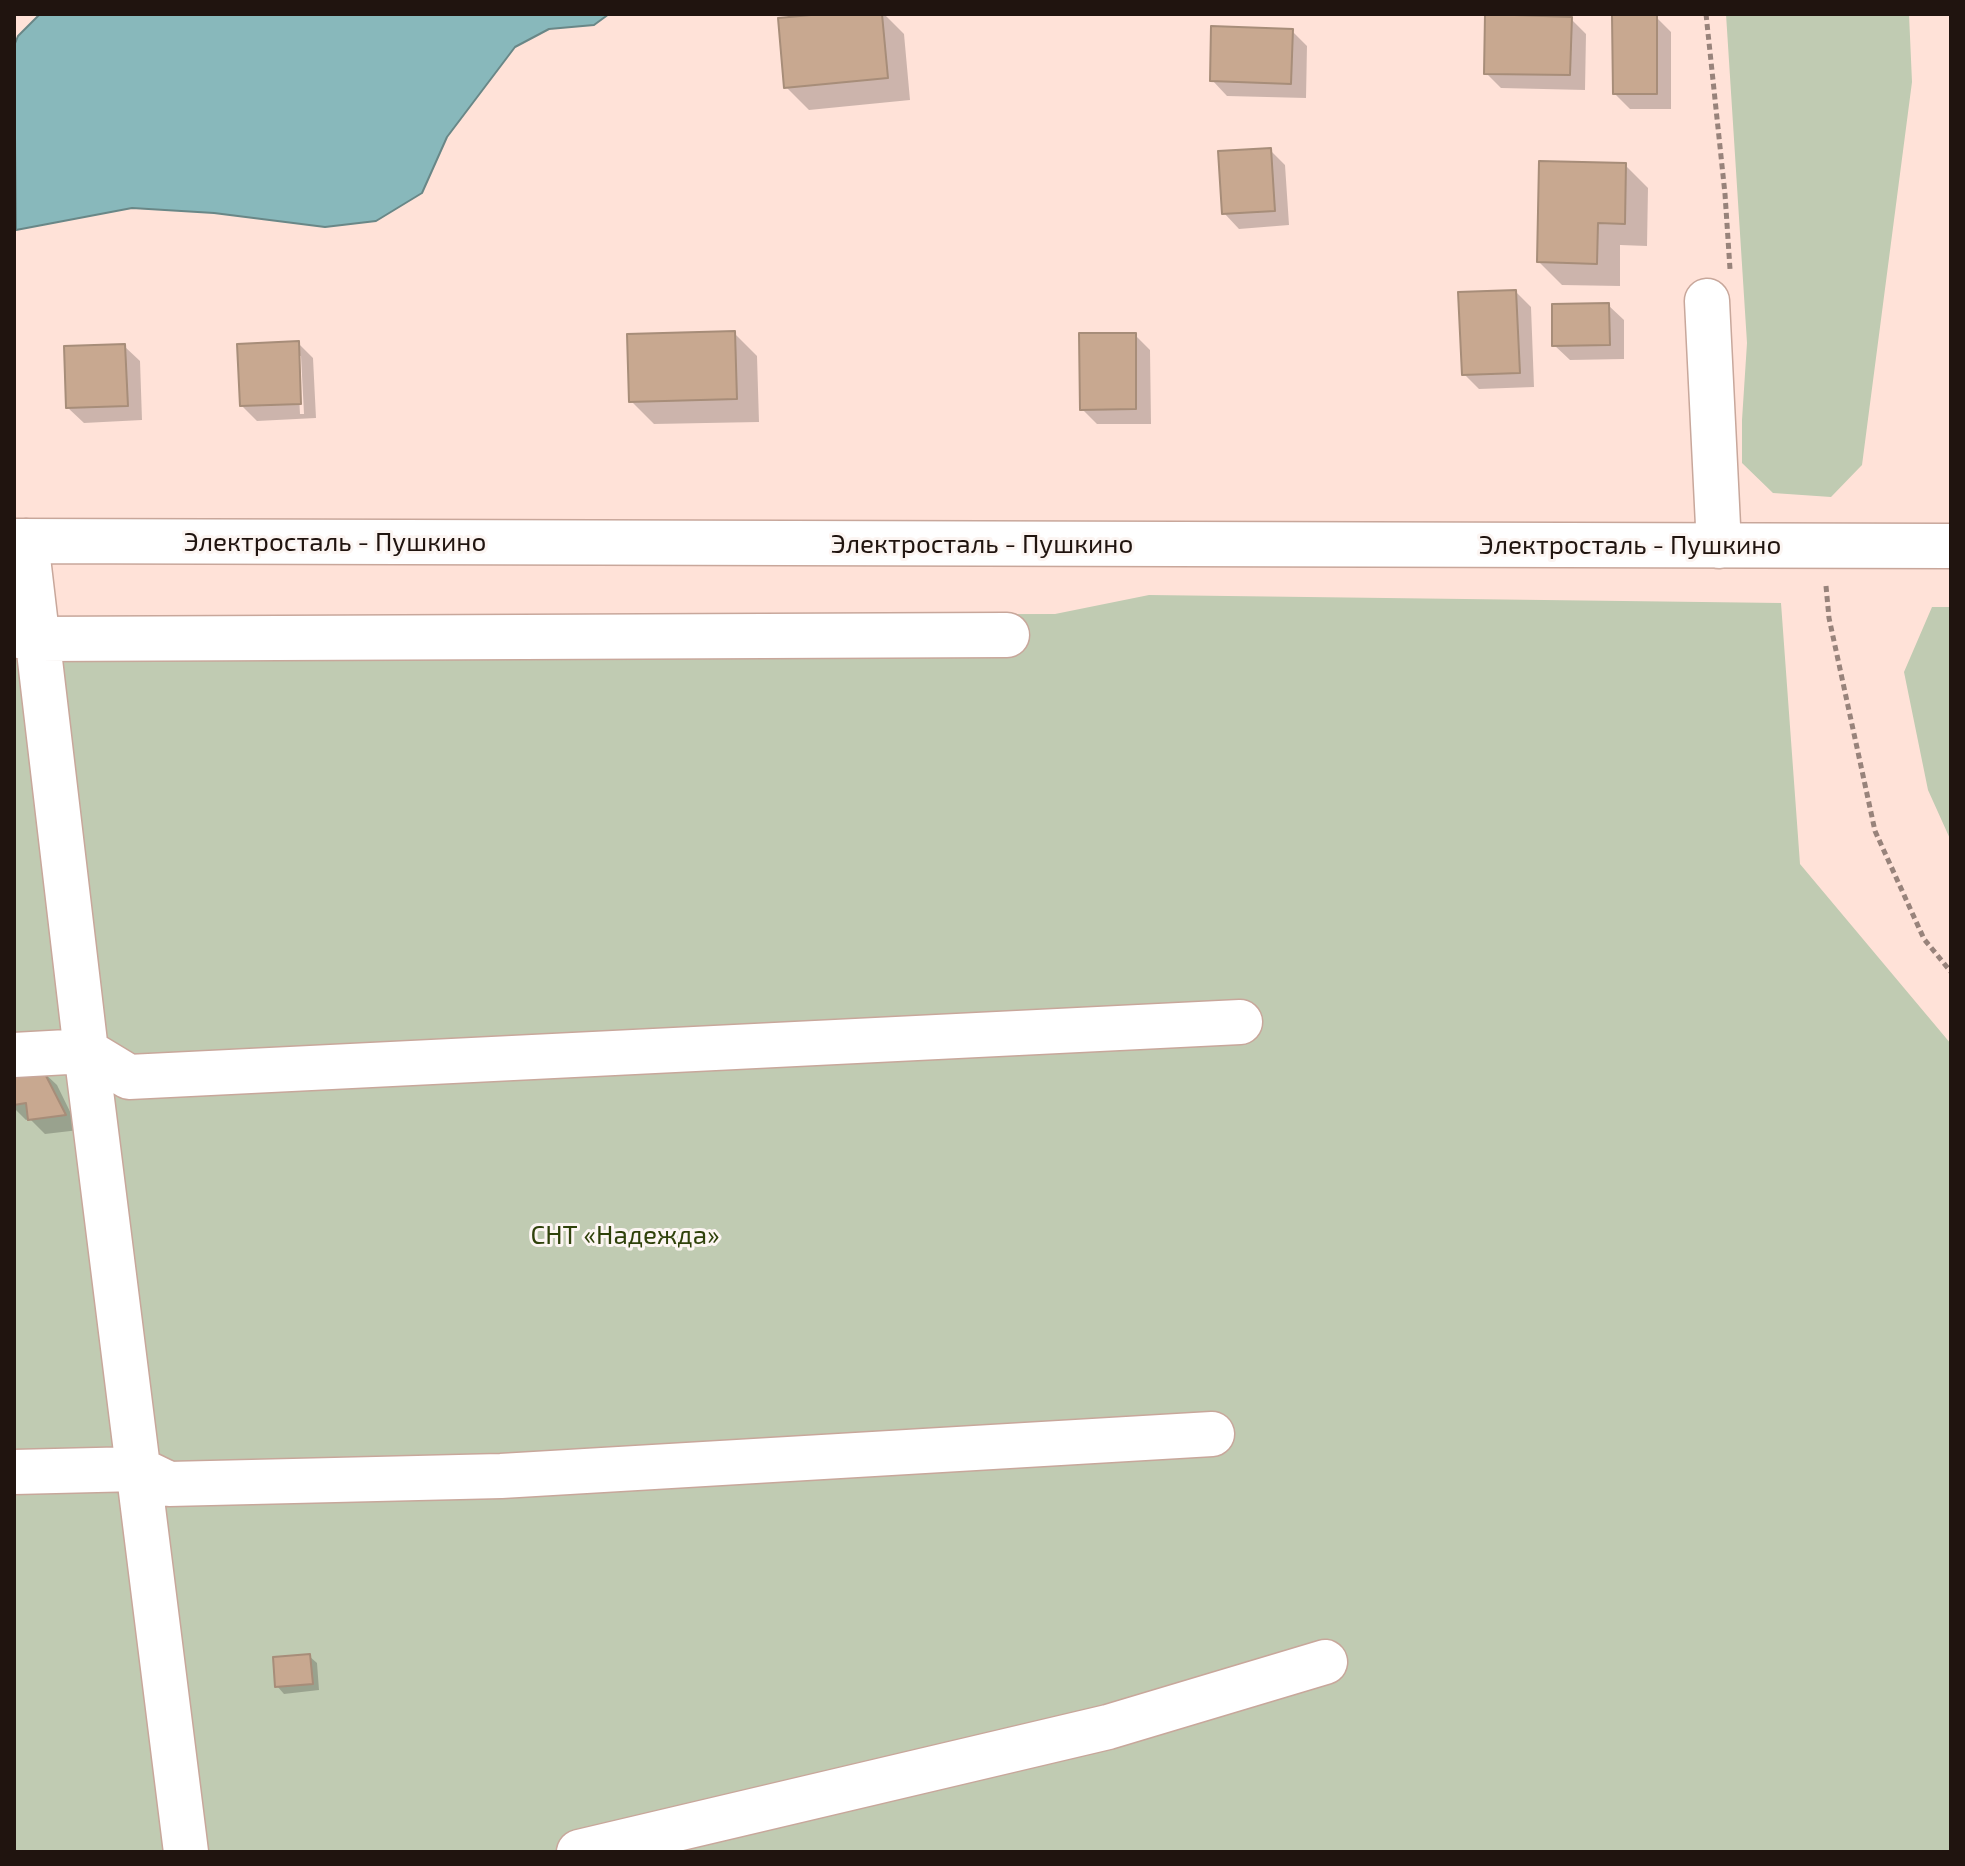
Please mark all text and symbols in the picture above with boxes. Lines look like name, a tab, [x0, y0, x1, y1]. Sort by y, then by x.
street label: Электросталь - Пушкино	[184, 526, 486, 558]
street label: Электросталь - Пушкино	[831, 528, 1133, 560]
street label: Электросталь - Пушкино	[1479, 529, 1781, 561]
park label: СНТ «Надежда»	[530, 1219, 720, 1251]

